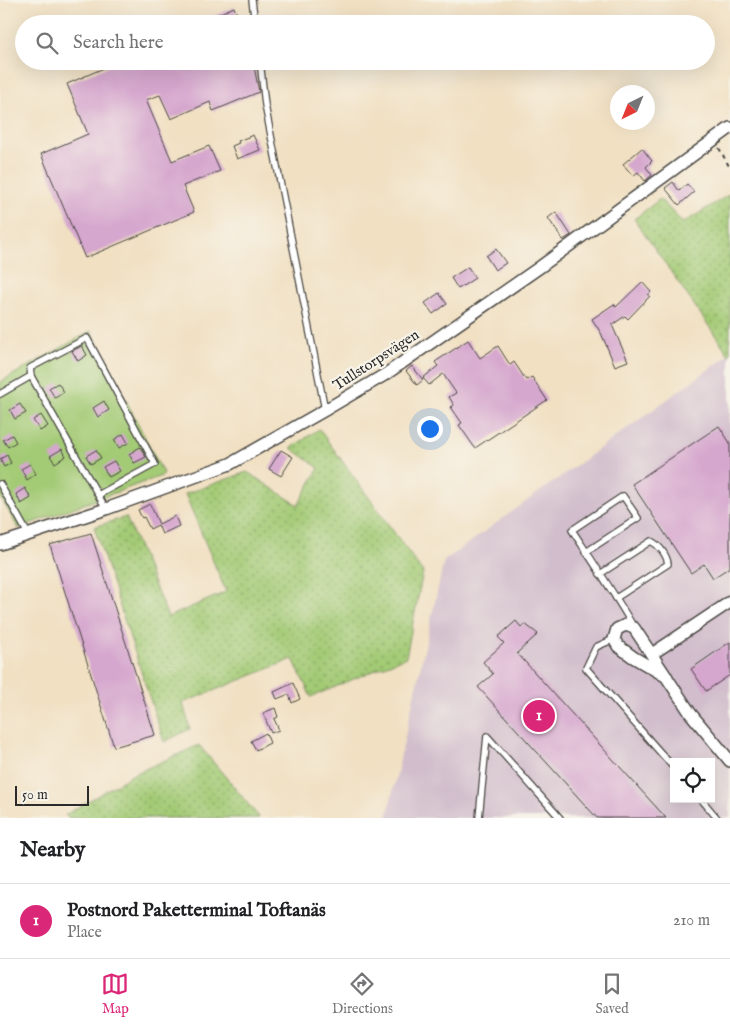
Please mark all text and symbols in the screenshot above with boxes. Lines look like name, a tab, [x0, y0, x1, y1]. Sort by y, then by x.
search box	[15, 15, 715, 70]
icon: search	[33, 29, 61, 57]
text: Search here	[73, 31, 164, 55]
north arrow	[610, 85, 655, 130]
street label: Tullstorpsvägen	[329, 325, 423, 395]
your location	[417, 416, 443, 442]
pin: 1	[523, 697, 555, 735]
map controls	[670, 758, 715, 803]
button: locate	[670, 758, 715, 803]
scale bar	[15, 783, 89, 806]
text: 50 m	[22, 786, 48, 804]
text: Nearby	[20, 837, 85, 864]
text: Postnord Paketterminal Toftanäs	[67, 899, 326, 923]
text: 1	[33, 911, 39, 931]
text: 210 m	[673, 911, 710, 931]
text: Place	[67, 923, 102, 943]
tab: Map	[101, 970, 129, 1018]
tab: Directions	[332, 970, 393, 1018]
tab: Saved	[596, 970, 629, 1018]

